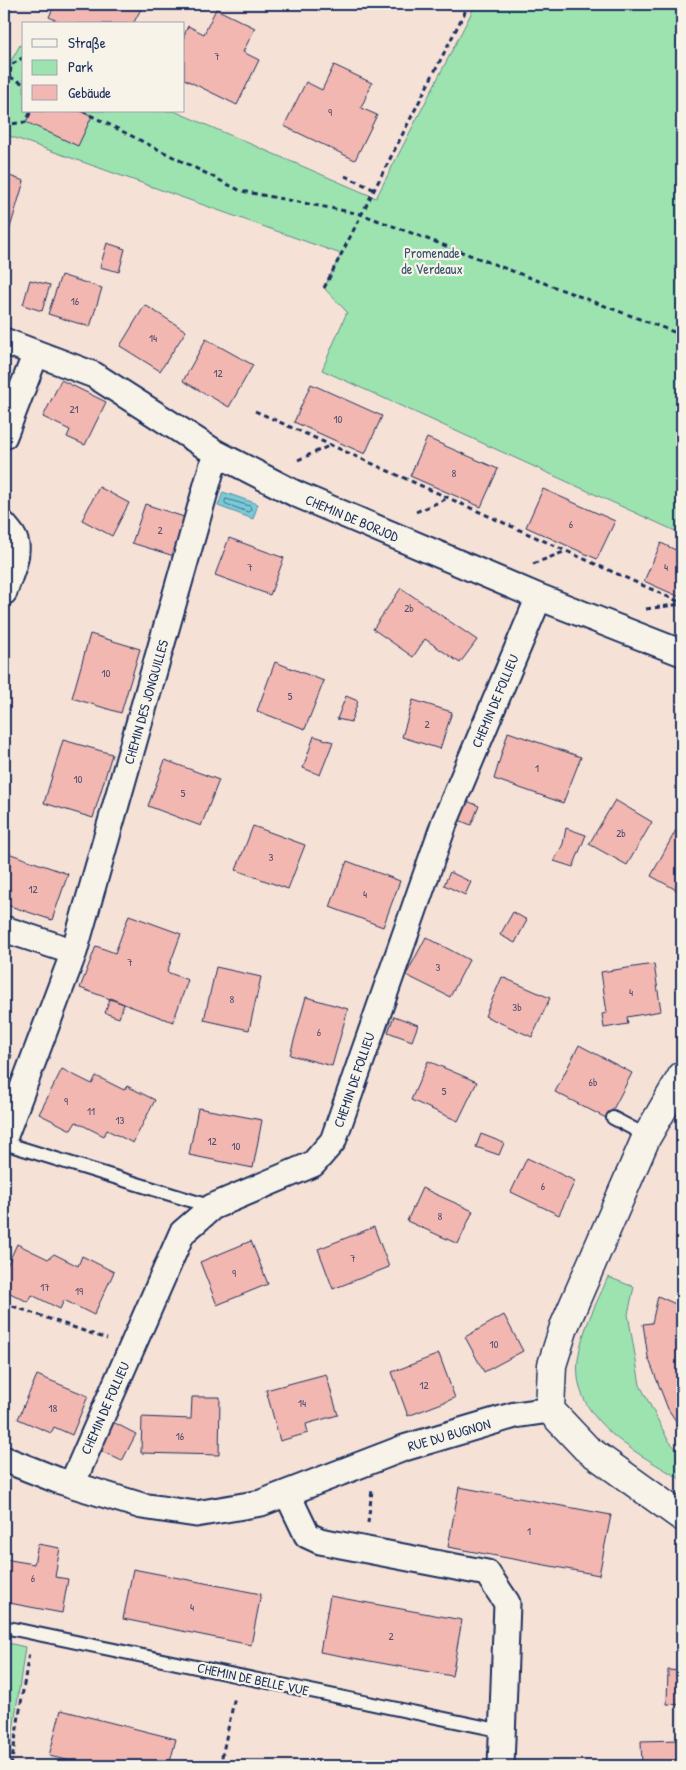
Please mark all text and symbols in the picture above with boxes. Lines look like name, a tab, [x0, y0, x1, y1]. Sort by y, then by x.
legend	[22, 22, 185, 112]
text: Straße	[68, 32, 106, 53]
house number: 7	[214, 49, 220, 63]
text: Park	[68, 56, 93, 77]
text: Gebäude	[68, 82, 111, 103]
house number: 9	[328, 105, 332, 119]
park label: Promenade de Verdeaux	[401, 243, 463, 278]
house number: 16	[71, 294, 80, 308]
house number: 14	[149, 331, 157, 345]
house number: 12	[213, 366, 223, 380]
house number: 21	[69, 402, 79, 416]
house number: 10	[334, 412, 343, 426]
house number: 8	[452, 466, 457, 480]
street label: CHEMIN DE BORJOD	[303, 489, 402, 546]
house number: 6	[569, 517, 574, 531]
house number: 2	[157, 523, 163, 537]
house number: 7	[247, 560, 253, 574]
house number: 4	[664, 560, 668, 574]
house number: 2b	[404, 601, 414, 615]
street label: CHEMIN DES JONQUILLES	[119, 637, 173, 766]
street label: CHEMIN DE FOLLIEU	[466, 651, 523, 750]
house number: 10	[102, 666, 111, 680]
house number: 5	[288, 689, 293, 703]
house number: 2	[424, 717, 430, 731]
house number: 1	[535, 761, 539, 775]
house number: 10	[74, 772, 83, 786]
house number: 5	[181, 786, 186, 800]
house number: 2b	[616, 826, 626, 840]
house number: 3	[269, 850, 274, 864]
house number: 12	[28, 882, 38, 896]
house number: 4	[363, 887, 367, 901]
house number: 7	[127, 955, 133, 969]
house number: 3	[436, 960, 441, 974]
house number: 4	[629, 985, 633, 999]
house number: 8	[230, 992, 235, 1006]
house number: 3b	[512, 1000, 522, 1014]
house number: 6	[317, 1025, 322, 1039]
street label: CHEMIN DE FOLLIEU	[328, 1029, 379, 1130]
house number: 6b	[589, 1075, 598, 1089]
house number: 5	[442, 1084, 447, 1098]
house number: 9	[64, 1094, 68, 1108]
house number: 11	[87, 1104, 95, 1118]
house number: 13	[116, 1113, 125, 1127]
house number: 12	[207, 1134, 217, 1148]
house number: 10	[232, 1139, 241, 1153]
house number: 6	[541, 1179, 546, 1193]
house number: 8	[438, 1209, 443, 1223]
house number: 7	[350, 1251, 356, 1265]
house number: 9	[232, 1266, 236, 1280]
house number: 17	[40, 1280, 50, 1294]
house number: 19	[75, 1284, 83, 1298]
house number: 10	[490, 1337, 499, 1351]
street label: CHEMIN DE FOLLIEU	[76, 1358, 134, 1457]
house number: 12	[419, 1378, 429, 1392]
house number: 14	[298, 1396, 306, 1410]
house number: 18	[49, 1401, 58, 1415]
street label: RUE DU BUGNON	[405, 1414, 492, 1455]
house number: 16	[176, 1429, 185, 1443]
house number: 1	[527, 1524, 531, 1538]
house number: 6	[31, 1571, 36, 1585]
house number: 4	[190, 1600, 194, 1614]
house number: 2	[388, 1629, 394, 1643]
street label: CHEMIN DE BELLE VUE	[196, 1657, 311, 1700]

